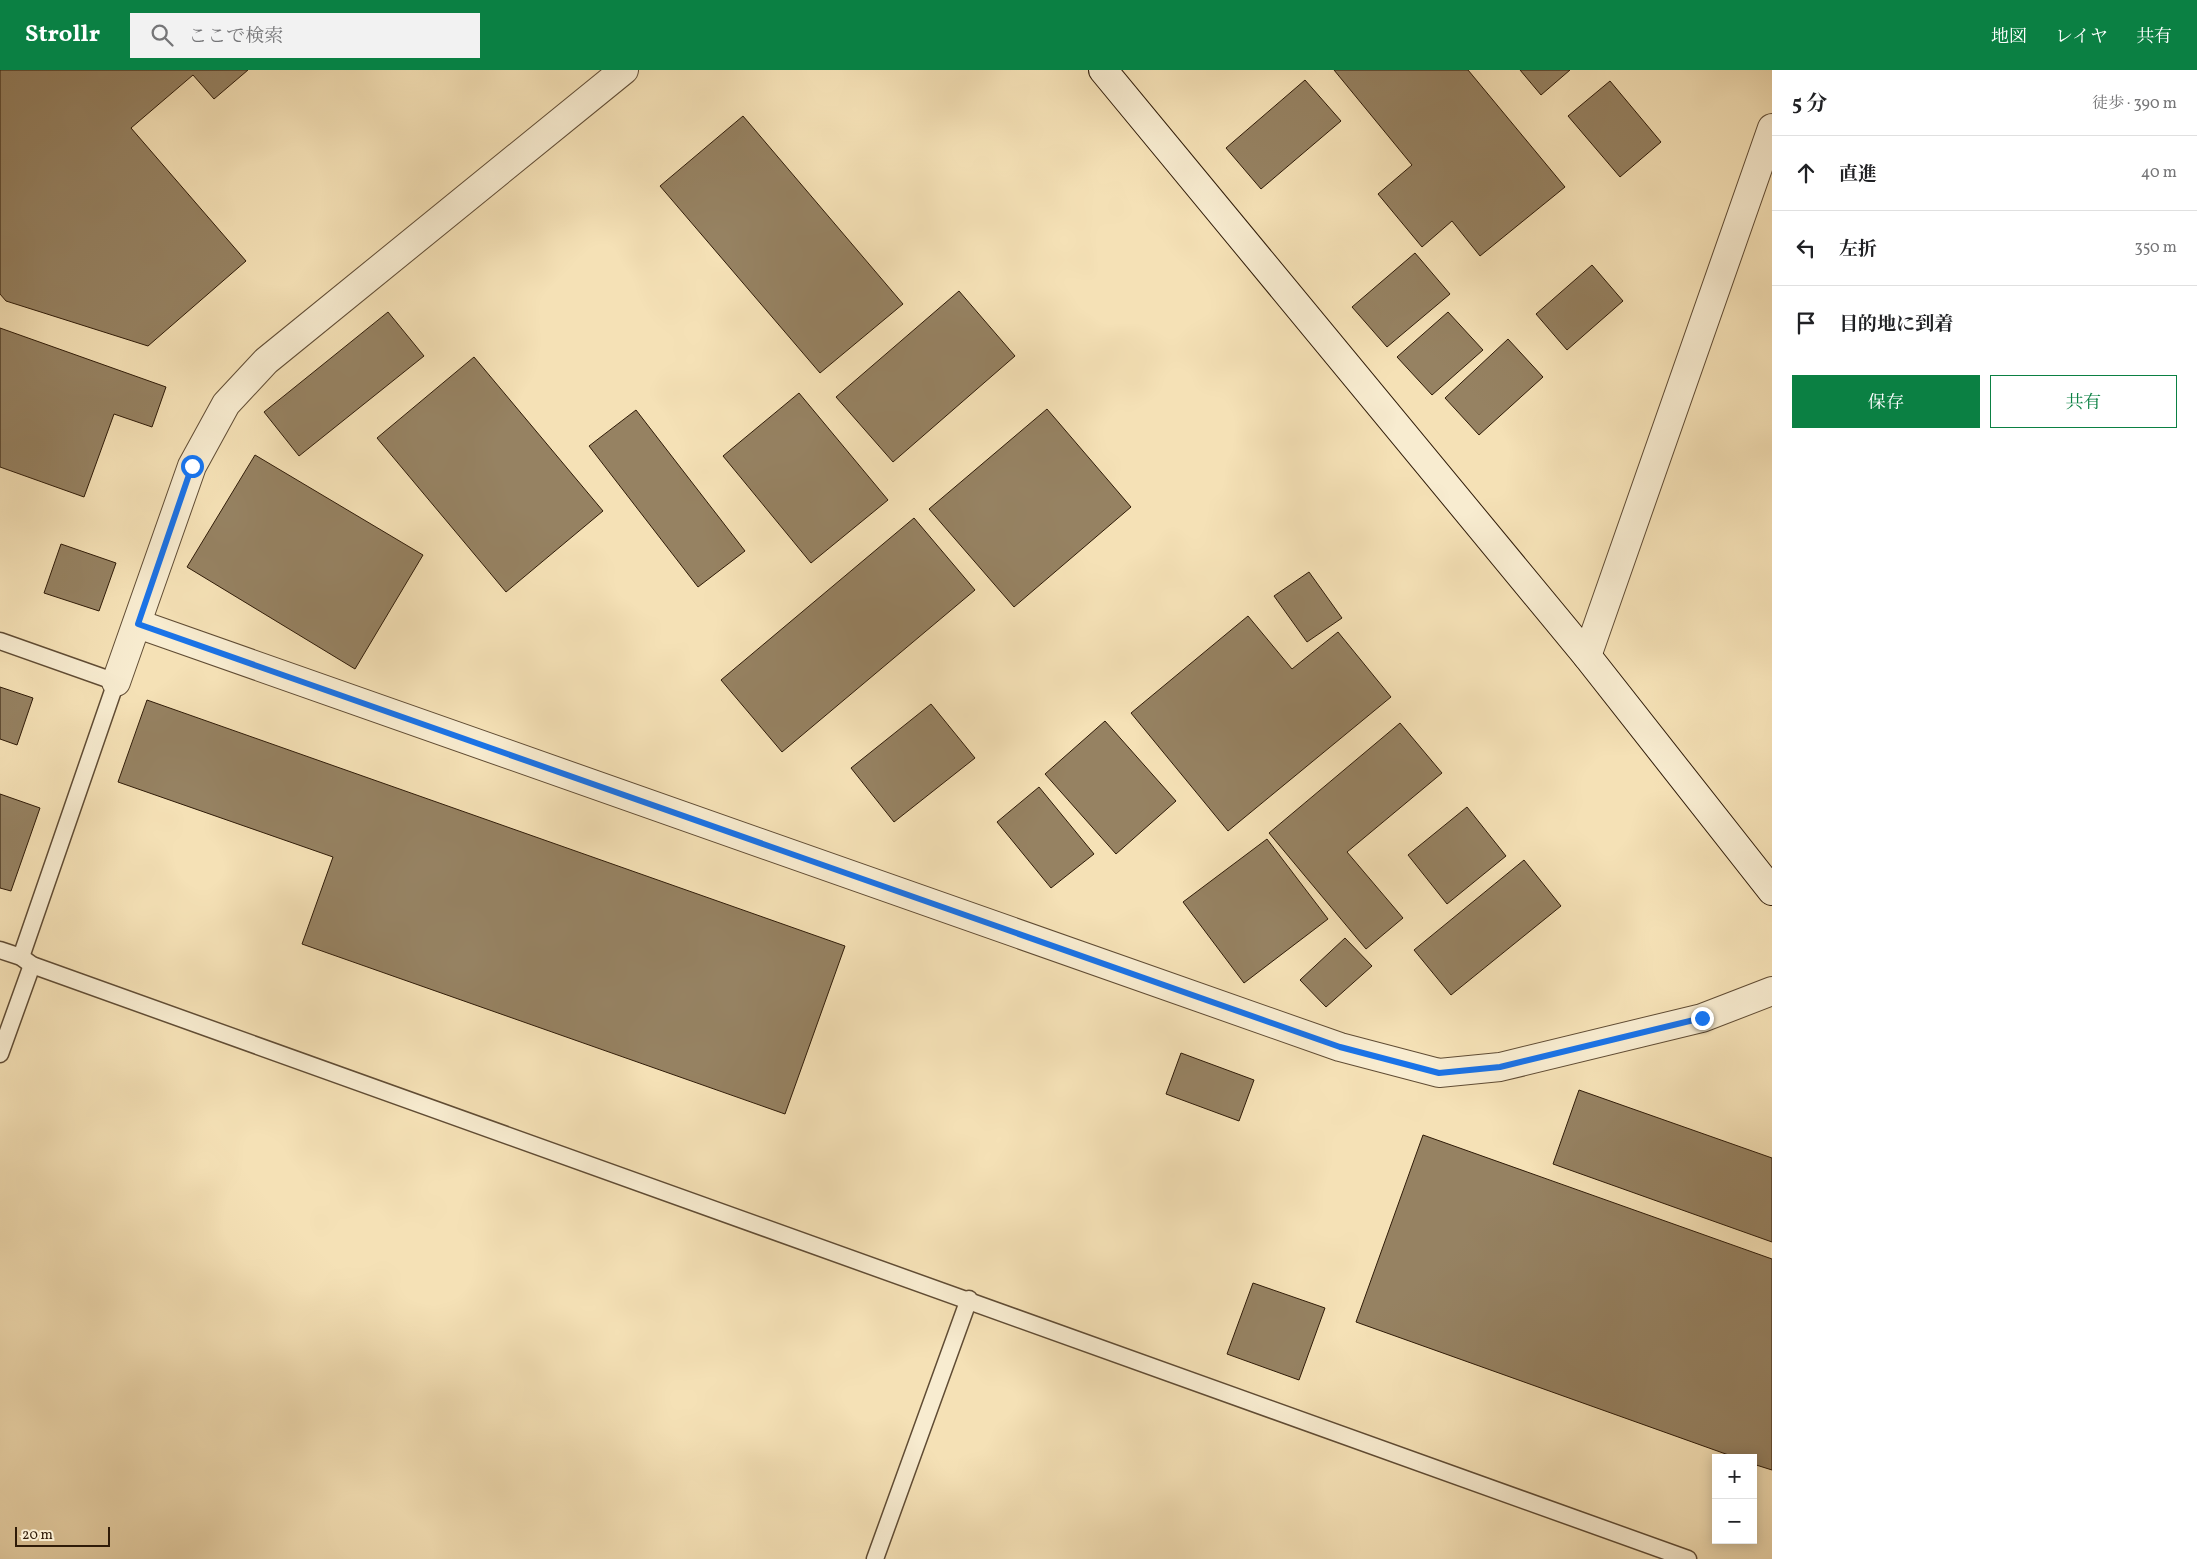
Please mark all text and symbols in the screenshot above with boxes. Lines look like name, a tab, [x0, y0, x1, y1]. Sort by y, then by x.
search box	[130, 13, 480, 58]
text: Strollr	[25, 18, 100, 52]
icon: search	[148, 21, 176, 49]
text: ここで検索	[188, 24, 283, 50]
text: 地図	[1991, 25, 2027, 50]
text: レイヤ	[2055, 25, 2108, 50]
text: 共有	[2136, 25, 2172, 50]
text: 5 分	[1792, 90, 1827, 119]
text: 徒歩 · 390 m	[2092, 93, 2177, 115]
icon: ahead	[1792, 159, 1820, 187]
text: 直進	[1839, 162, 1877, 188]
text: 40 m	[2141, 162, 2177, 184]
icon: left	[1792, 234, 1820, 262]
text: 左折	[1839, 237, 1877, 263]
text: 350 m	[2134, 237, 2177, 259]
icon: arrive	[1792, 309, 1820, 337]
text: 目的地に到着	[1839, 312, 1953, 338]
button: 保存	[1792, 375, 1980, 428]
button: 共有	[1990, 375, 2177, 428]
route start	[181, 455, 204, 478]
route end	[1691, 1007, 1714, 1030]
map controls	[1712, 1454, 1757, 1544]
button: +	[1712, 1454, 1757, 1499]
button: −	[1712, 1499, 1757, 1544]
scale bar	[15, 1524, 110, 1547]
text: 20 m	[22, 1526, 53, 1545]

